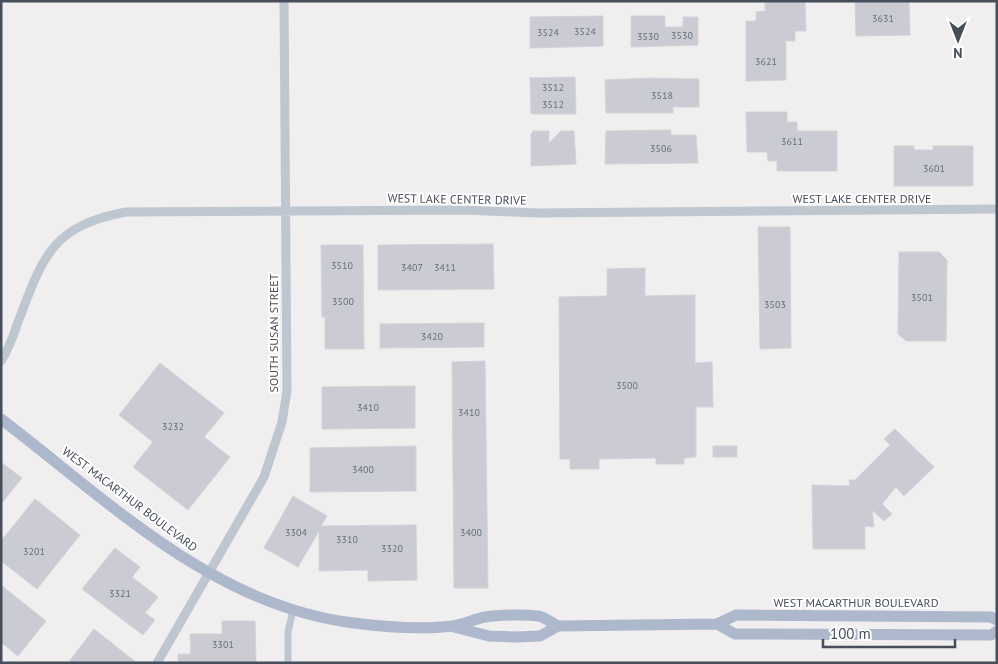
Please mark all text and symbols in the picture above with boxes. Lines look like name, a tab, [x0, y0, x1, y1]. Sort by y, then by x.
house number: 3631	[872, 12, 894, 25]
north arrow	[933, 15, 983, 65]
house number: 3524	[574, 25, 596, 38]
house number: 3524	[537, 26, 559, 39]
house number: 3530	[671, 29, 693, 42]
house number: 3530	[637, 30, 659, 43]
text: N	[953, 44, 963, 62]
house number: 3621	[755, 55, 777, 68]
house number: 3512	[542, 81, 564, 94]
house number: 3518	[651, 89, 673, 102]
house number: 3512	[542, 98, 564, 111]
house number: 3611	[781, 135, 803, 148]
house number: 3506	[650, 142, 672, 155]
house number: 3601	[923, 162, 945, 175]
street label: WEST LAKE CENTER DRIVE	[387, 190, 527, 208]
street label: WEST LAKE CENTER DRIVE	[793, 191, 931, 206]
house number: 3510	[331, 259, 353, 272]
house number: 3407	[401, 261, 423, 274]
house number: 3411	[434, 261, 456, 274]
street label: SOUTH SUSAN STREET	[266, 273, 281, 392]
house number: 3501	[911, 291, 933, 304]
house number: 3500	[332, 295, 354, 308]
house number: 3503	[764, 298, 786, 311]
house number: 3420	[421, 330, 443, 343]
house number: 3500	[616, 379, 638, 392]
house number: 3410	[357, 401, 379, 414]
house number: 3410	[458, 406, 480, 419]
house number: 3232	[162, 420, 184, 433]
street label: WEST MACARTHUR BOULEVARD	[60, 443, 201, 555]
house number: 3400	[352, 463, 374, 476]
house number: 3304	[285, 526, 307, 539]
house number: 3400	[460, 526, 482, 539]
house number: 3310	[336, 533, 358, 546]
house number: 3320	[381, 542, 403, 555]
house number: 3201	[23, 545, 45, 558]
house number: 3321	[109, 587, 131, 600]
street label: WEST MACARTHUR BOULEVARD	[773, 595, 939, 610]
scale bar	[823, 616, 956, 648]
text: 100 m	[830, 624, 871, 643]
house number: 3301	[212, 638, 234, 651]

